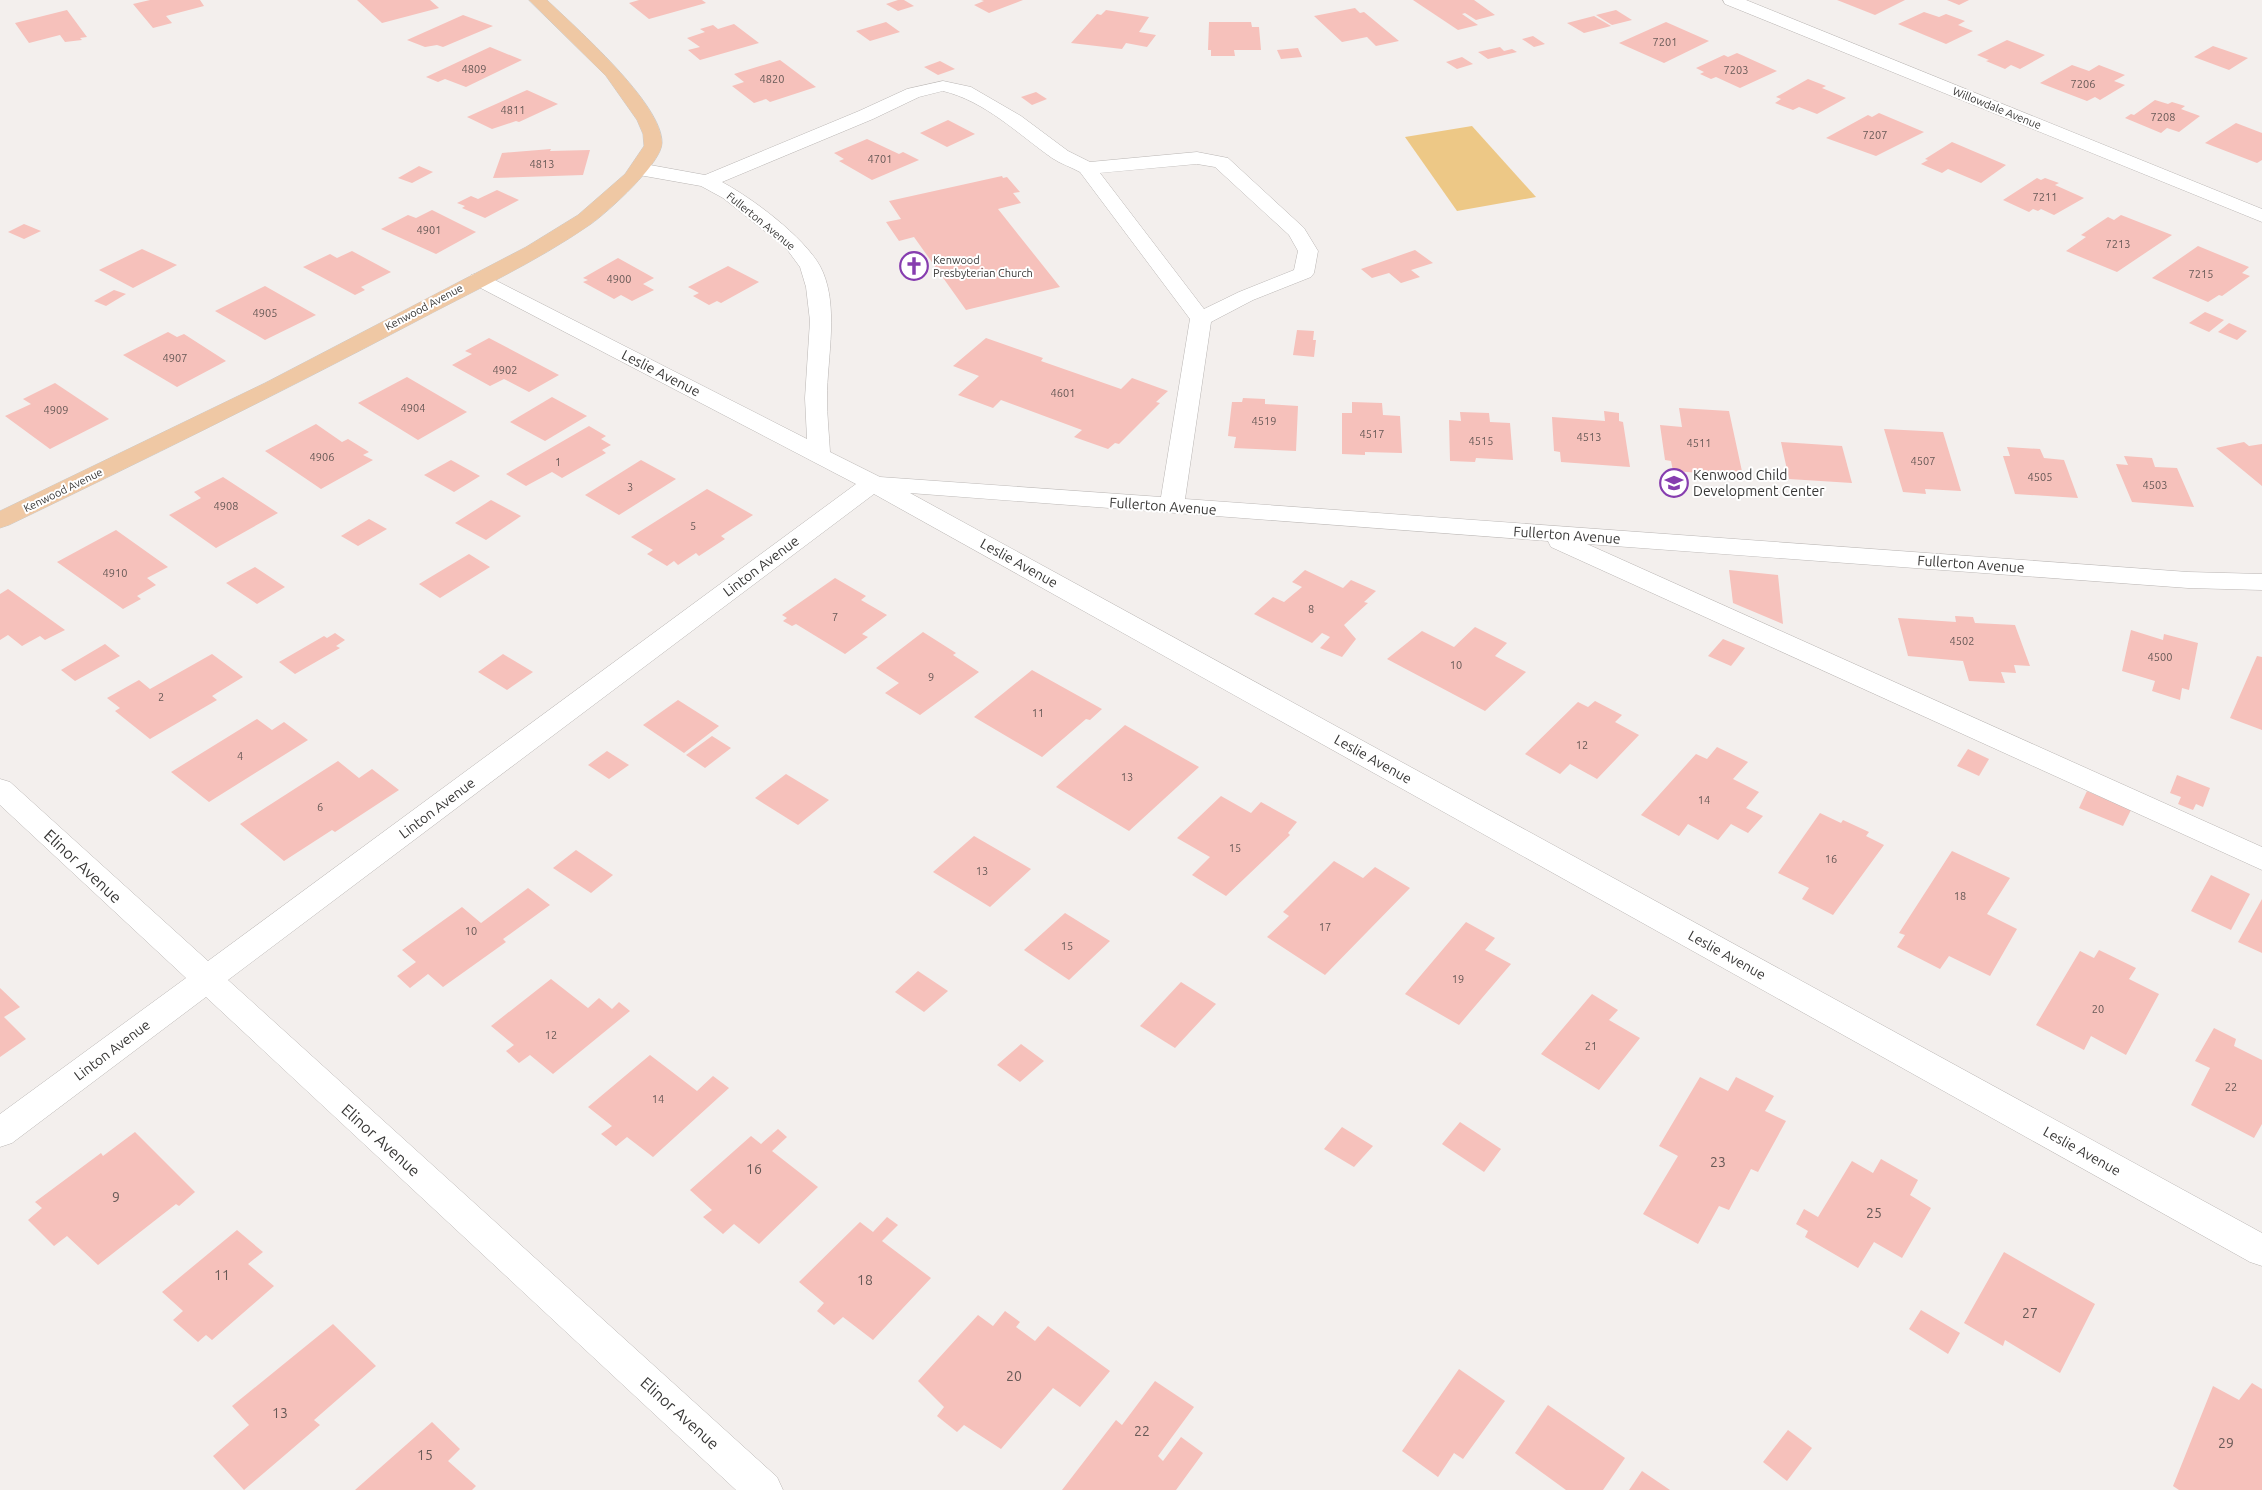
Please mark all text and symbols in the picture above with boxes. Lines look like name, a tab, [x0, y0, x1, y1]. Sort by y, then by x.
house number: 7201	[1653, 36, 1677, 48]
house number: 4809	[462, 63, 486, 75]
house number: 7203	[1724, 64, 1748, 76]
house number: 4820	[760, 73, 784, 85]
house number: 7206	[2071, 78, 2095, 90]
street label: Willowdale Avenue	[1951, 85, 2043, 131]
house number: 4811	[501, 104, 525, 116]
house number: 7208	[2151, 111, 2175, 123]
house number: 7207	[1863, 129, 1887, 141]
house number: 4701	[868, 153, 892, 165]
house number: 4813	[530, 158, 554, 170]
street label: Fullerton Avenue	[724, 190, 798, 252]
house number: 7211	[2033, 191, 2057, 203]
house number: 4901	[417, 224, 441, 236]
house number: 7213	[2106, 238, 2130, 250]
church icon: Kenwood Presbyterian Church	[899, 251, 929, 281]
place label: Kenwood Presbyterian Church	[933, 254, 1033, 279]
house number: 7215	[2189, 268, 2213, 280]
house number: 4900	[607, 273, 631, 285]
street label: Kenwood Avenue	[383, 281, 465, 333]
house number: 4905	[253, 307, 277, 319]
street label: Leslie Avenue	[619, 346, 703, 400]
house number: 4907	[163, 352, 187, 364]
house number: 4902	[493, 364, 517, 376]
house number: 4601	[1051, 387, 1075, 399]
house number: 4904	[401, 402, 425, 414]
house number: 4909	[44, 404, 68, 416]
house number: 4519	[1252, 415, 1276, 427]
house number: 4517	[1360, 428, 1384, 440]
house number: 4513	[1577, 431, 1601, 443]
house number: 4515	[1469, 435, 1493, 447]
house number: 4511	[1687, 437, 1711, 449]
house number: 4906	[310, 451, 334, 463]
house number: 4507	[1911, 455, 1935, 467]
house number: 1	[555, 456, 561, 468]
street label: Kenwood Avenue	[22, 466, 104, 514]
place label: Kenwood Child Development Center	[1693, 467, 1825, 499]
school or university icon: Kenwood Child Development Center	[1659, 468, 1689, 498]
house number: 4505	[2028, 471, 2052, 483]
house number: 4503	[2143, 479, 2167, 491]
house number: 3	[627, 481, 633, 493]
street label: Fullerton Avenue	[1109, 494, 1217, 518]
house number: 4908	[214, 500, 238, 512]
house number: 5	[690, 520, 696, 532]
street label: Fullerton Avenue	[1513, 523, 1621, 547]
street label: Linton Avenue	[720, 532, 802, 600]
street label: Leslie Avenue	[977, 535, 1061, 591]
street label: Fullerton Avenue	[1917, 552, 2025, 576]
house number: 4910	[103, 567, 127, 579]
house number: 8	[1308, 603, 1314, 615]
house number: 7	[832, 611, 838, 623]
house number: 4502	[1950, 635, 1974, 647]
house number: 4500	[2148, 651, 2172, 663]
house number: 10	[1450, 659, 1462, 671]
house number: 9	[928, 671, 934, 683]
house number: 2	[158, 691, 164, 703]
house number: 11	[1032, 707, 1044, 719]
street label: Leslie Avenue	[1331, 731, 1415, 787]
house number: 12	[1576, 739, 1588, 751]
house number: 4	[237, 750, 243, 762]
house number: 13	[1121, 771, 1133, 783]
street label: Linton Avenue	[396, 774, 478, 842]
house number: 14	[1698, 794, 1710, 806]
house number: 6	[317, 801, 323, 813]
street label: Elinor Avenue	[41, 826, 125, 906]
house number: 15	[1229, 842, 1241, 854]
house number: 16	[1825, 853, 1837, 865]
house number: 13	[976, 865, 988, 877]
house number: 18	[1954, 890, 1966, 902]
house number: 17	[1319, 921, 1331, 933]
house number: 10	[465, 925, 477, 937]
street label: Leslie Avenue	[1685, 927, 1769, 983]
house number: 15	[1061, 940, 1073, 952]
house number: 19	[1452, 973, 1464, 985]
house number: 20	[2092, 1003, 2104, 1015]
street label: Linton Avenue	[71, 1016, 153, 1084]
house number: 12	[545, 1029, 557, 1041]
house number: 21	[1585, 1040, 1597, 1052]
house number: 22	[2225, 1081, 2237, 1093]
house number: 14	[652, 1093, 664, 1105]
street label: Elinor Avenue	[338, 1100, 424, 1180]
street label: Leslie Avenue	[2040, 1123, 2124, 1179]
house number: 23	[1710, 1154, 1726, 1170]
house number: 16	[746, 1161, 762, 1177]
house number: 9	[112, 1189, 120, 1205]
house number: 25	[1866, 1205, 1882, 1221]
house number: 11	[214, 1267, 230, 1283]
house number: 18	[857, 1272, 873, 1288]
house number: 27	[2022, 1305, 2038, 1321]
house number: 20	[1006, 1368, 1022, 1384]
street label: Elinor Avenue	[637, 1373, 723, 1453]
house number: 13	[272, 1405, 288, 1421]
house number: 22	[1134, 1423, 1150, 1439]
house number: 29	[2218, 1435, 2234, 1451]
house number: 15	[417, 1447, 433, 1463]

